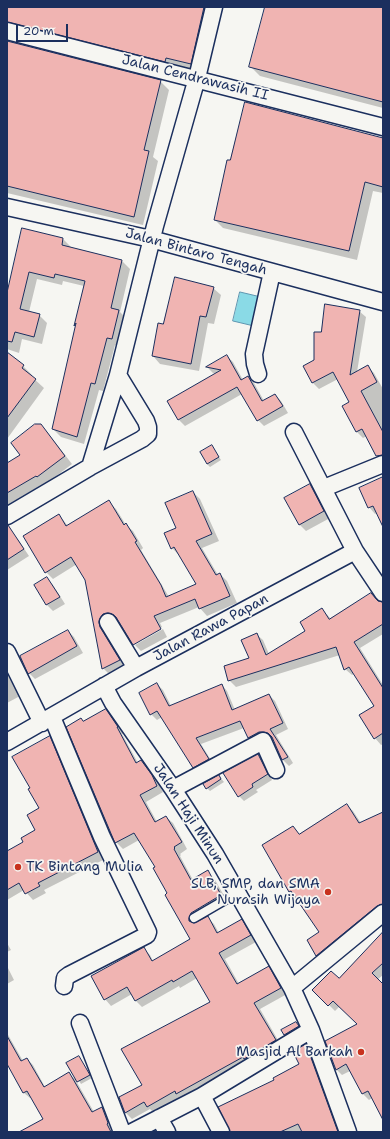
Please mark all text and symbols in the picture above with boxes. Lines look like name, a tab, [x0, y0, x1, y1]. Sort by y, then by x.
scale bar	[18, 16, 70, 42]
text: 20 m	[23, 23, 54, 39]
street label: Jalan Cendrawasih II	[120, 52, 270, 104]
street label: Jalan Bintaro Tengah	[123, 225, 269, 279]
street label: Jalan Rawa Papan	[151, 591, 271, 665]
street label: Jalan Haji Minun	[149, 761, 227, 867]
place label: TK Bintang Mulia	[26, 859, 143, 875]
marker: TK Bintang Mulia	[13, 862, 23, 872]
place label: SLB, SMP, dan SMA Nurasih Wijaya	[191, 876, 320, 908]
marker: SLB, SMP, dan SMA Nurasih Wijaya	[323, 887, 333, 897]
place label: Masjid Al Barkah	[236, 1044, 353, 1060]
marker: Masjid Al Barkah	[356, 1047, 366, 1057]

